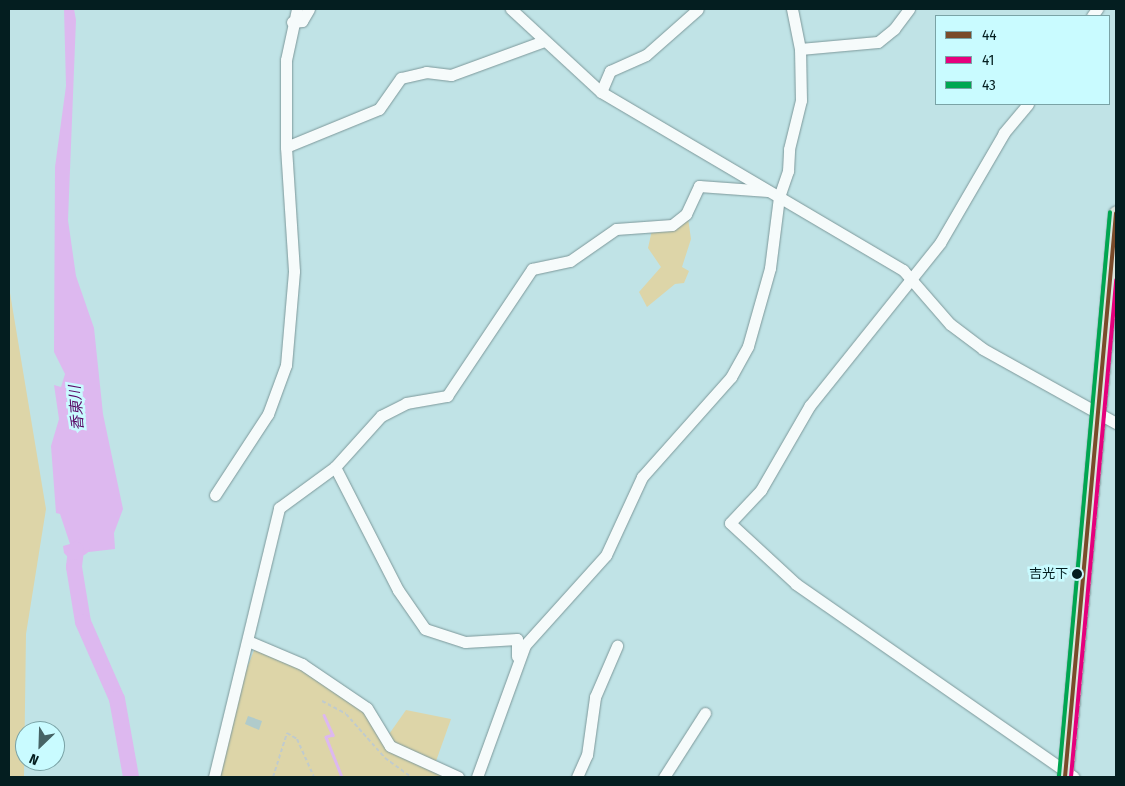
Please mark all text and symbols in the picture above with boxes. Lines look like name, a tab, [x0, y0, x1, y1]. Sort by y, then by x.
legend	[935, 15, 1110, 105]
text: 44	[982, 26, 997, 44]
text: 41	[982, 51, 994, 69]
text: 43	[982, 76, 996, 94]
water label: 香東川	[66, 385, 88, 431]
place label: 吉光下	[1029, 566, 1068, 582]
marker: 吉光下	[1072, 569, 1082, 579]
north arrow	[15, 721, 65, 771]
text: N	[27, 750, 41, 769]

